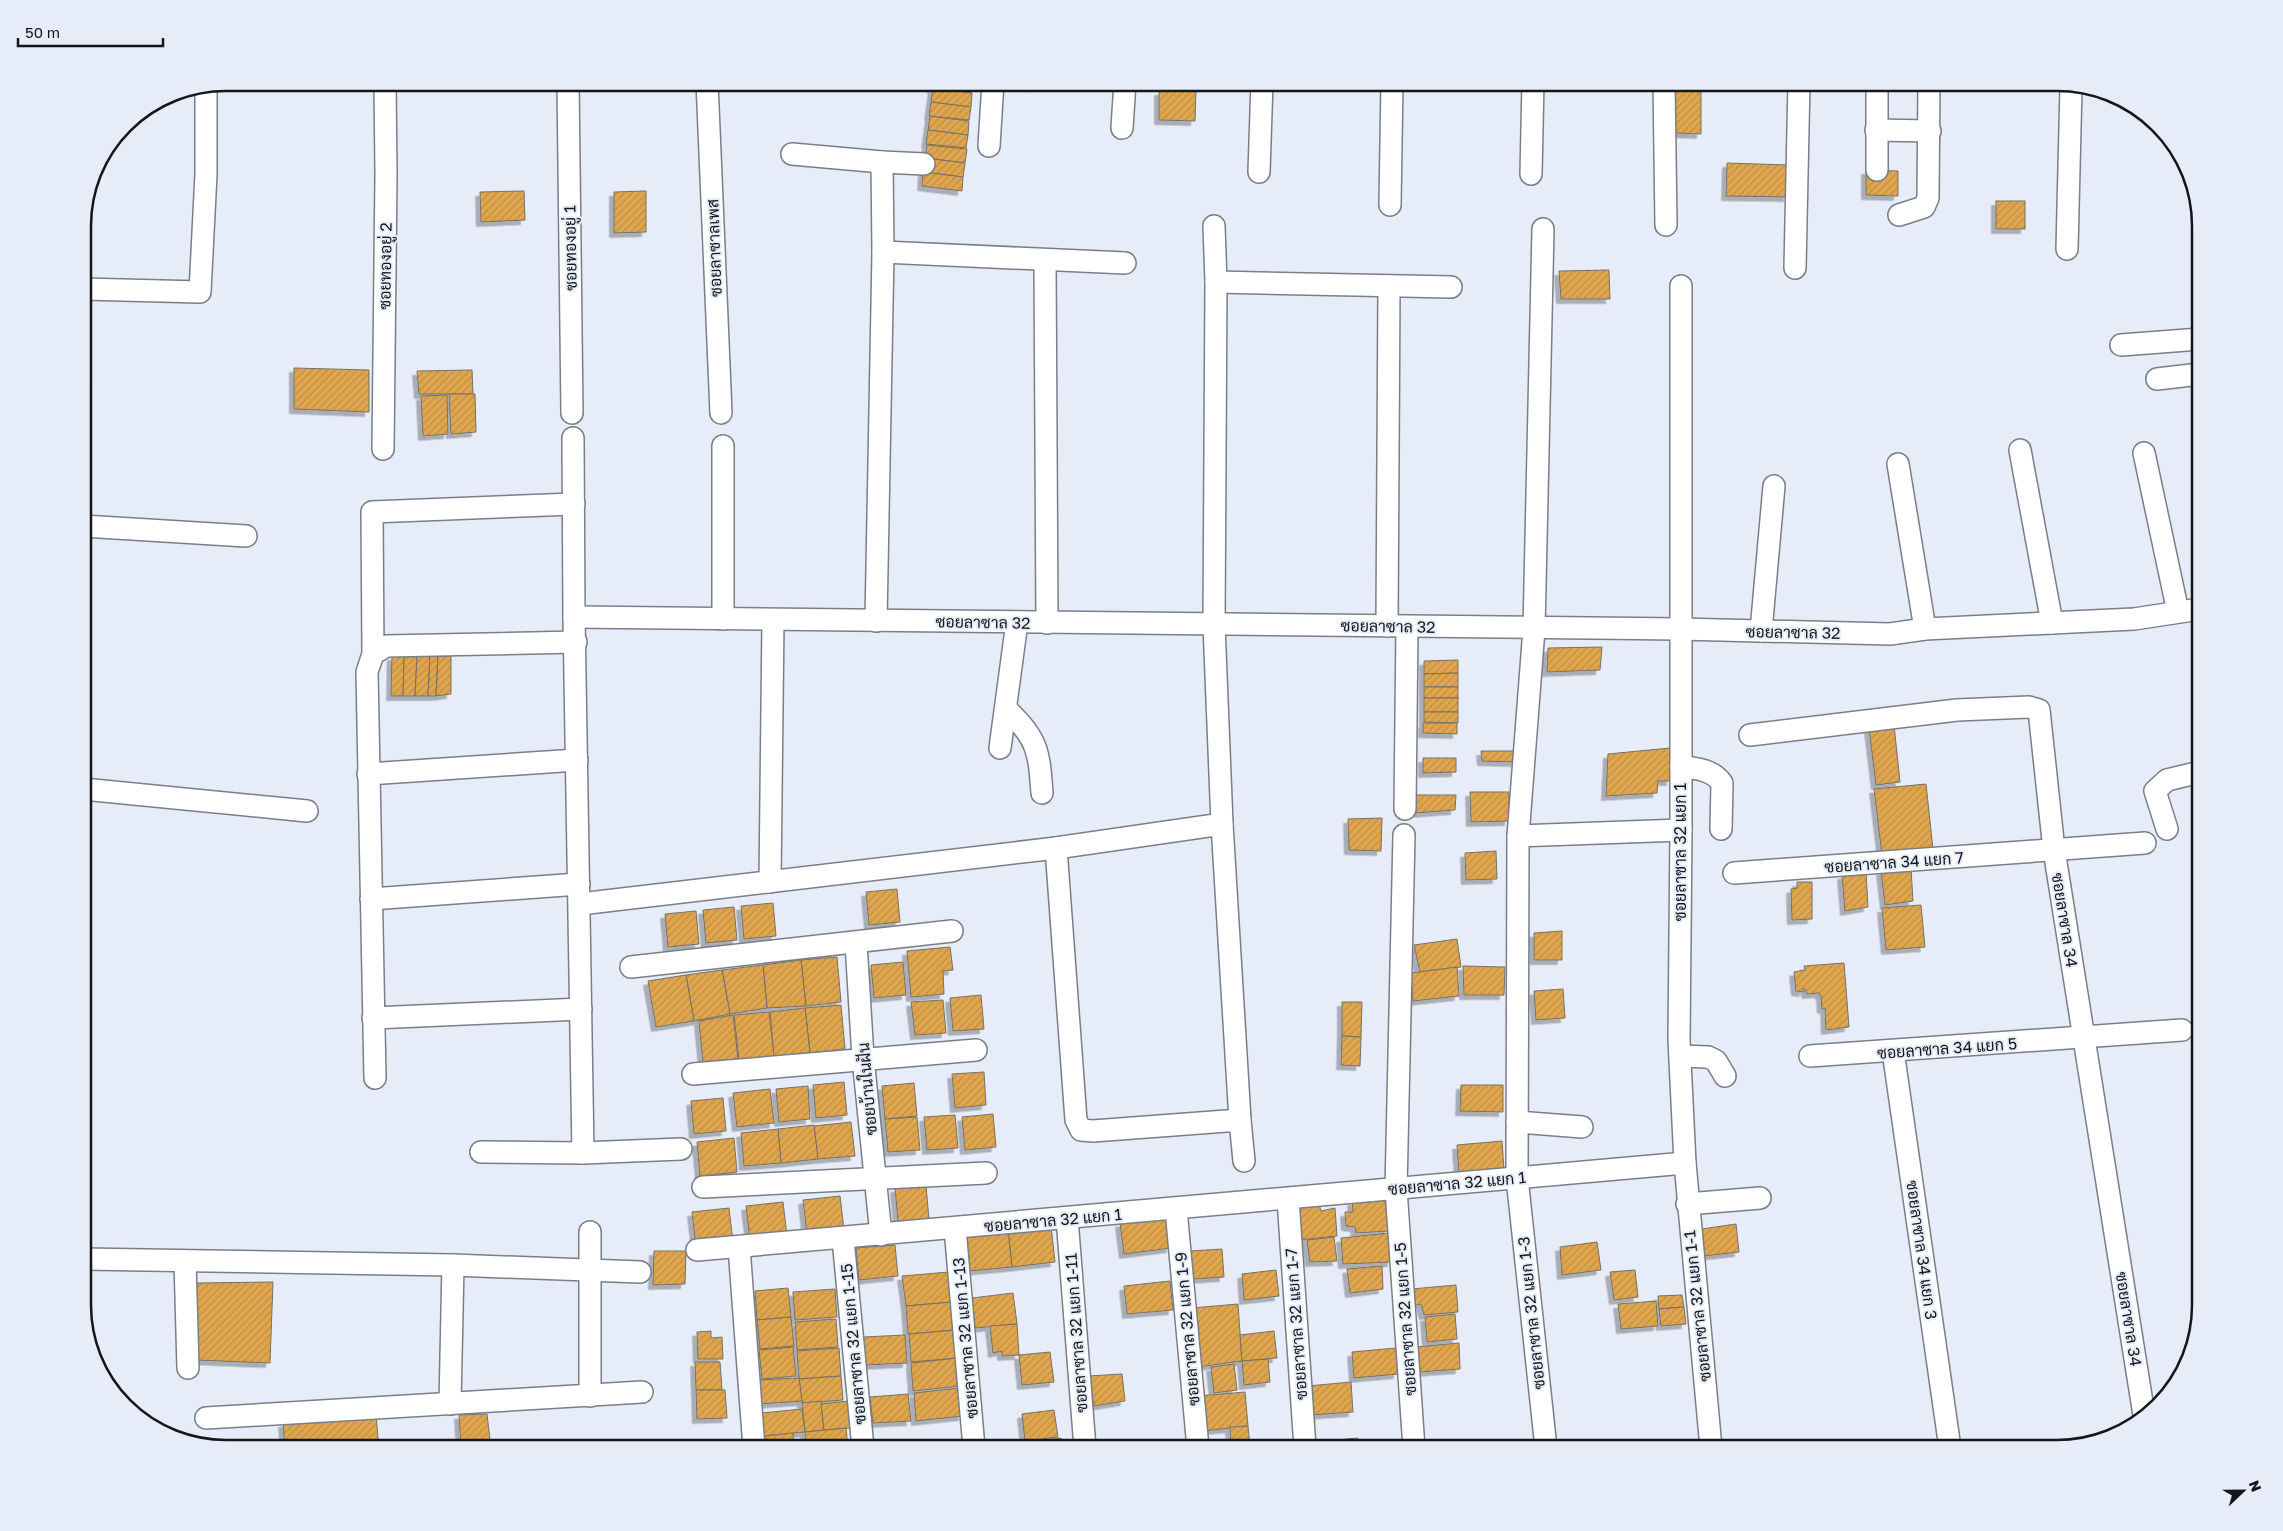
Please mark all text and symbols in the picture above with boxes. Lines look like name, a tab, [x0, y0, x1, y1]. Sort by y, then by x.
scale bar	[18, 15, 162, 47]
text: 50 m	[25, 23, 60, 41]
street label: ซอยลาซาลเพส	[702, 199, 726, 297]
street label: ซอยทองอยู่ 1	[559, 205, 583, 291]
street label: ซอยทองอยู่ 2	[374, 222, 398, 310]
street label: ซอยลาซาล 32	[935, 611, 1031, 633]
street label: ซอยลาซาล 32	[1340, 615, 1436, 637]
street label: ซอยลาซาล 32	[1745, 621, 1841, 643]
street label: ซอยลาซาล 32 แยก 1	[1670, 783, 1690, 921]
street label: ซอยลาซาล 34 แยก 7	[1824, 847, 1964, 877]
street label: ซอยลาซาล 34	[2048, 871, 2082, 969]
street label: ซอยลาซาล 34 แยก 5	[1876, 1033, 2018, 1063]
street label: ซอยบ้านในฝัน	[852, 1042, 881, 1136]
street label: ซอยลาซาล 32 แยก 1	[1387, 1167, 1527, 1199]
street label: ซอยลาซาล 34 แยก 3	[1902, 1179, 1942, 1321]
street label: ซอยลาซาล 32 แยก 1	[983, 1204, 1123, 1236]
street label: ซอยลาซาล 32 แยก 1-1	[1679, 1229, 1715, 1383]
street label: ซอยลาซาล 32 แยก 1-3	[1513, 1235, 1549, 1391]
street label: ซอยลาซาล 32 แยก 1-5	[1390, 1242, 1420, 1396]
street label: ซอยลาซาล 32 แยก 1-7	[1281, 1248, 1311, 1400]
street label: ซอยลาซาล 32 แยก 1-9	[1170, 1251, 1204, 1407]
street label: ซอยลาซาล 32 แยก 1-11	[1060, 1252, 1092, 1413]
street label: ซอยลาซาล 32 แยก 1-13	[948, 1257, 982, 1419]
street label: ซอยลาซาล 32 แยก 1-15	[836, 1263, 870, 1425]
street label: ซอยลาซาล 34	[2112, 1270, 2146, 1368]
north arrow	[2218, 1466, 2268, 1516]
text: N	[2246, 1478, 2265, 1494]

